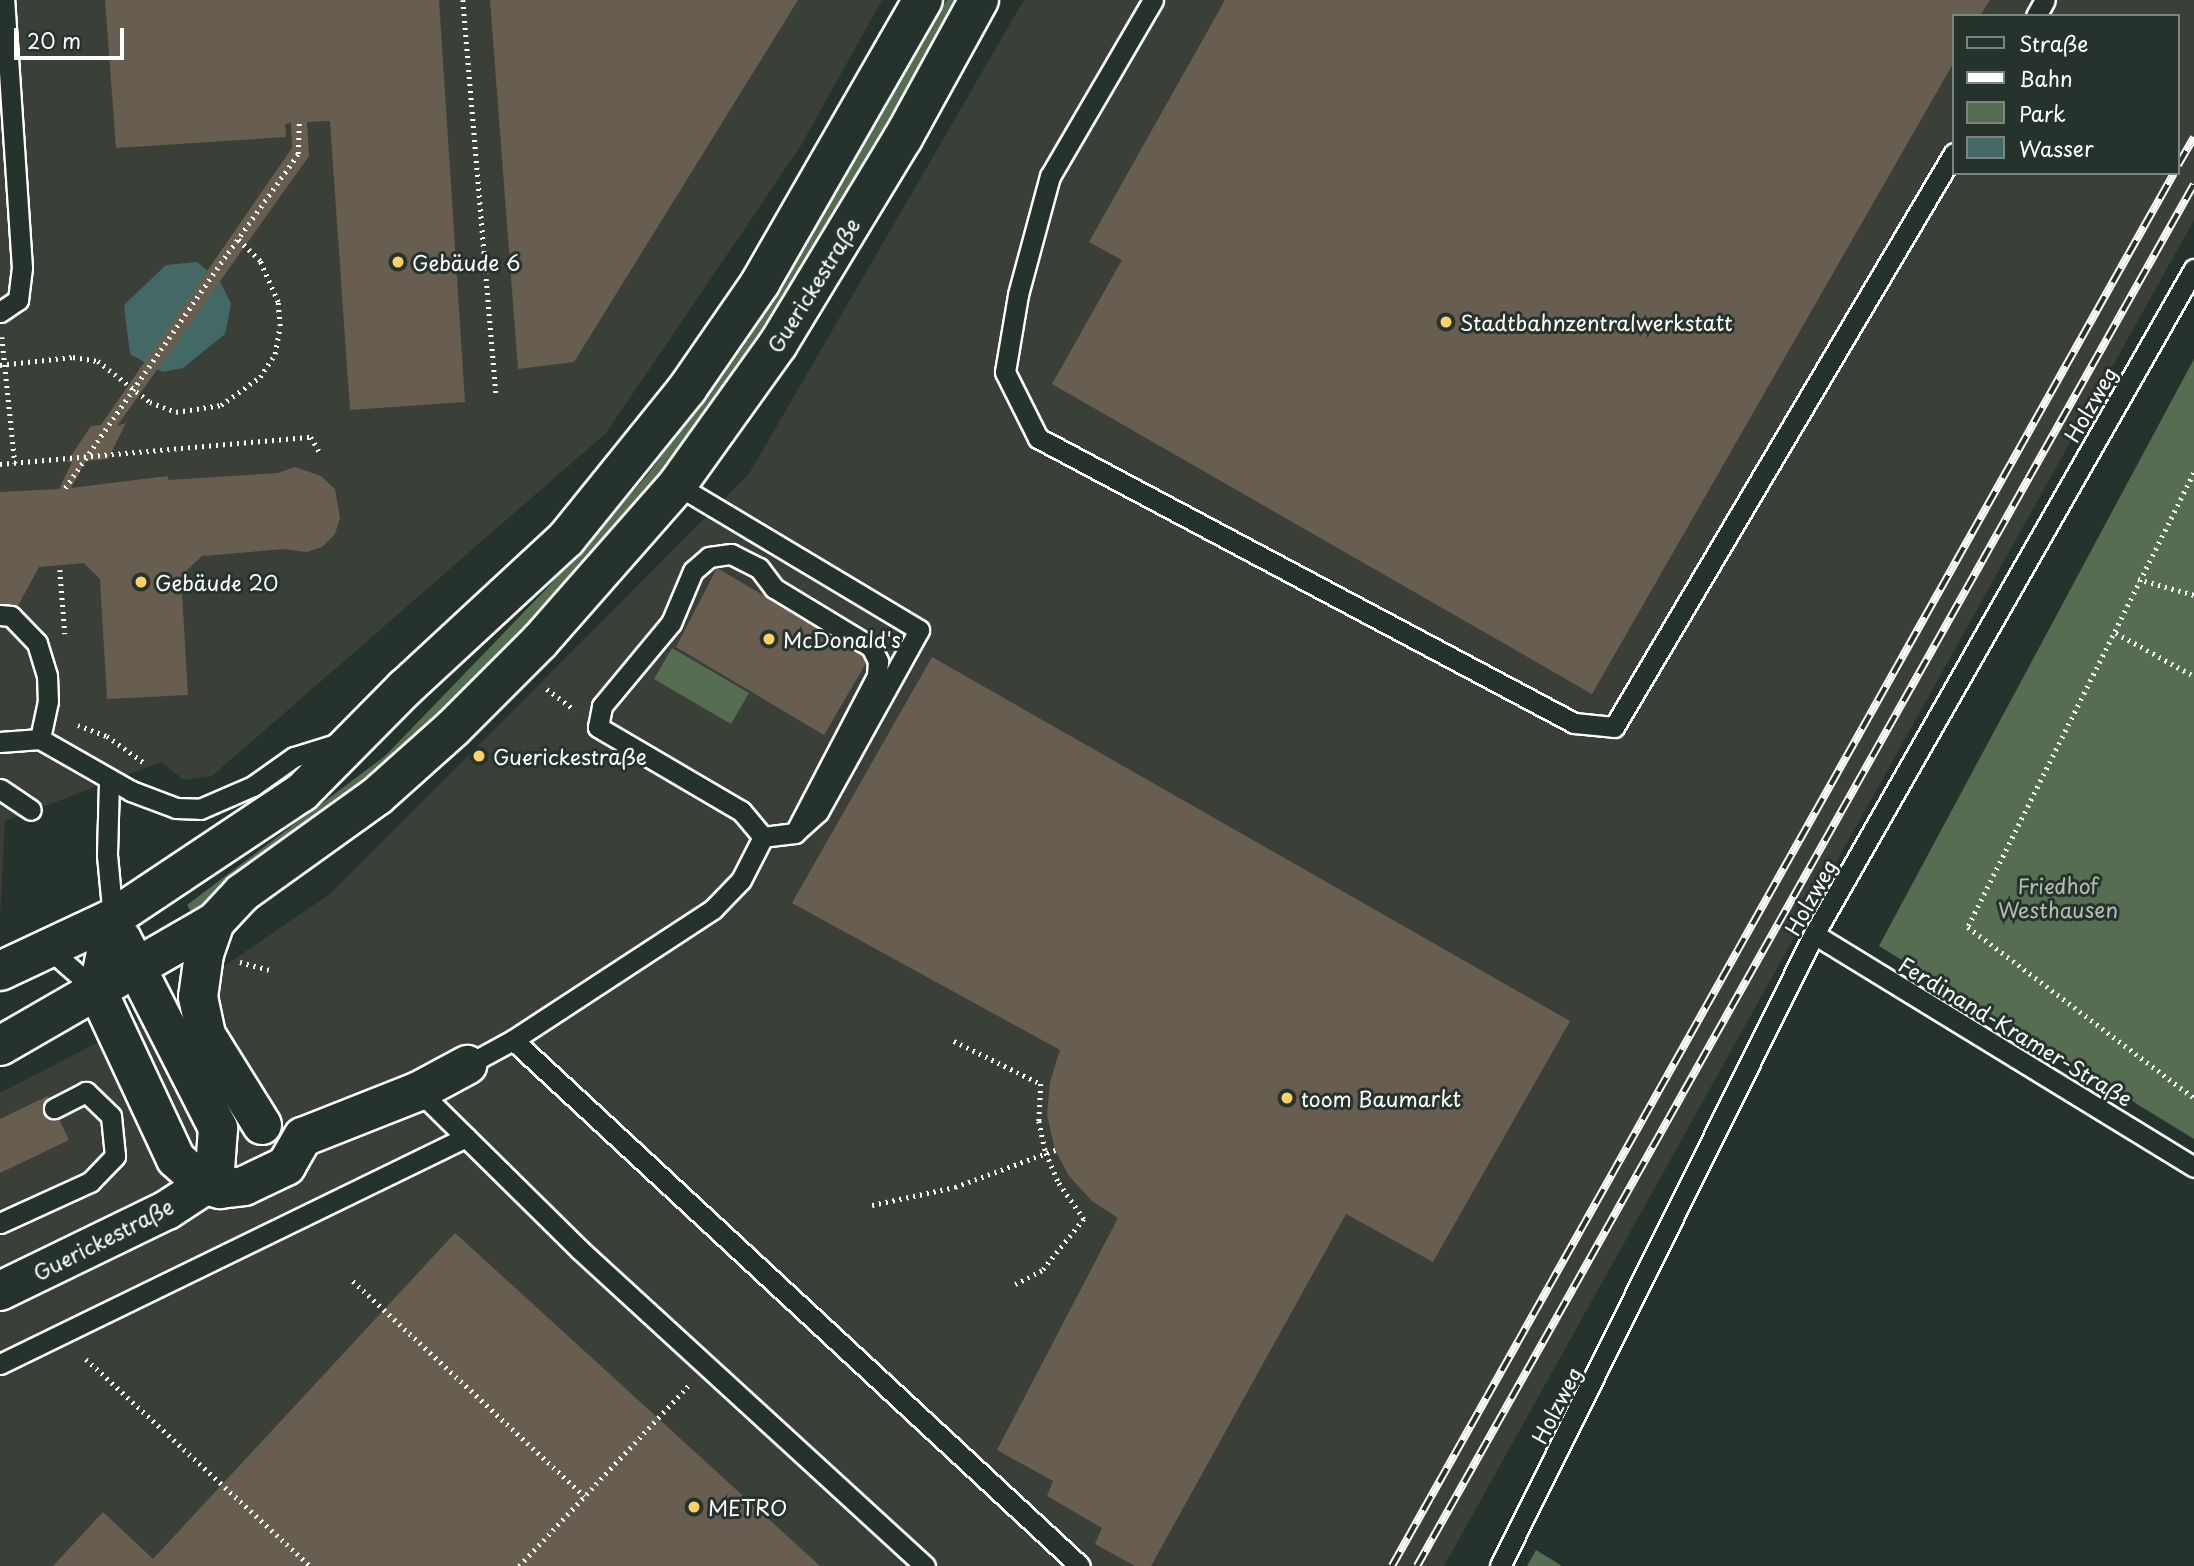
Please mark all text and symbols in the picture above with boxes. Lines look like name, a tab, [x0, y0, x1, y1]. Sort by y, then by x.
scale bar	[18, 14, 128, 58]
legend	[1952, 14, 2180, 175]
text: 20 m	[27, 24, 81, 56]
text: Straße	[2019, 27, 2088, 59]
text: Bahn	[2019, 62, 2073, 94]
text: Park	[2019, 97, 2066, 129]
text: Wasser	[2019, 132, 2094, 164]
street label: Guerickestraße	[762, 213, 864, 357]
place label: Gebäude 6	[412, 249, 521, 275]
marker: Gebäude 6	[390, 254, 406, 270]
place label: Stadtbahnzentralwerkstatt	[1460, 309, 1733, 335]
marker: Stadtbahnzentralwerkstatt	[1438, 314, 1454, 330]
street label: Holzweg	[2058, 362, 2122, 446]
place label: Gebäude 20	[155, 569, 279, 595]
marker: Gebäude 20	[133, 574, 149, 590]
place label: McDonald's	[783, 626, 901, 652]
marker: McDonald's	[761, 631, 777, 647]
place label: Guerickestraße	[493, 743, 647, 769]
marker: Guerickestraße	[471, 748, 487, 764]
street label: Holzweg	[1779, 855, 1841, 939]
park label: Friedhof Westhausen	[1998, 872, 2118, 922]
street label: Ferdinand-Kramer-Straße	[1895, 951, 2137, 1111]
place label: toom Baumarkt	[1301, 1085, 1462, 1111]
marker: toom Baumarkt	[1279, 1090, 1295, 1106]
street label: Guerickestraße	[29, 1193, 177, 1285]
street label: Holzweg	[1526, 1362, 1586, 1448]
place label: METRO	[708, 1494, 787, 1520]
marker: METRO	[686, 1499, 702, 1515]

